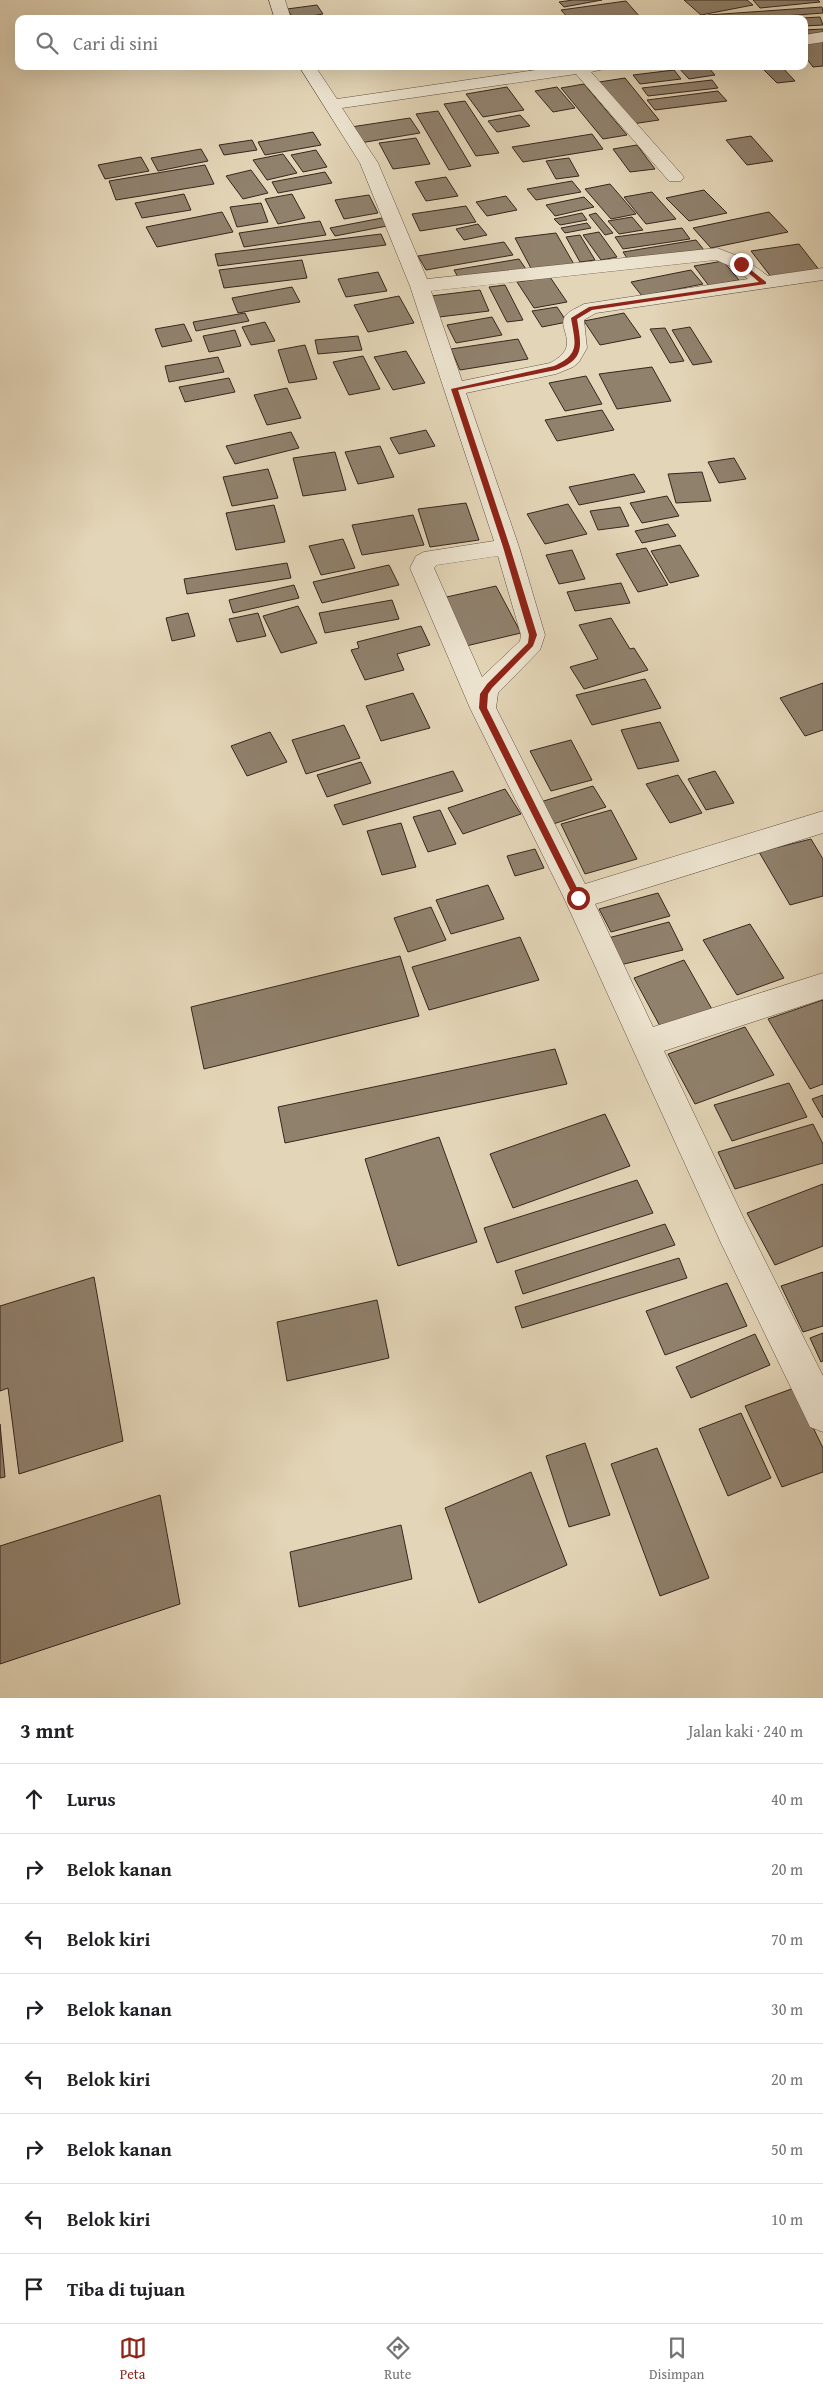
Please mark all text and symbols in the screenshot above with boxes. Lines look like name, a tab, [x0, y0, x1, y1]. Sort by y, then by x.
search box	[15, 15, 808, 70]
icon: search	[33, 29, 61, 57]
text: Cari di sini	[73, 29, 158, 57]
route end	[730, 253, 753, 276]
route start	[567, 887, 590, 910]
text: 3 mnt	[20, 1715, 74, 1746]
text: Jalan kaki · 240 m	[688, 1719, 803, 1743]
icon: ahead	[20, 1785, 48, 1813]
text: Lurus	[67, 1785, 116, 1813]
text: 40 m	[771, 1787, 803, 1811]
icon: right	[20, 1855, 48, 1883]
text: Belok kanan	[67, 1855, 172, 1883]
text: 20 m	[771, 1857, 803, 1881]
icon: left	[20, 1925, 48, 1953]
text: Belok kiri	[67, 1925, 150, 1953]
text: 70 m	[771, 1927, 803, 1951]
icon: right	[20, 1995, 48, 2023]
text: Belok kanan	[67, 1995, 172, 2023]
text: 30 m	[771, 1997, 803, 2021]
icon: left	[20, 2065, 48, 2093]
text: Belok kiri	[67, 2065, 150, 2093]
text: 20 m	[771, 2067, 803, 2091]
icon: right	[20, 2135, 48, 2163]
text: Belok kanan	[67, 2135, 172, 2163]
text: 50 m	[771, 2137, 803, 2161]
icon: left	[20, 2205, 48, 2233]
text: Belok kiri	[67, 2205, 150, 2233]
text: 10 m	[771, 2207, 803, 2231]
icon: arrive	[20, 2275, 48, 2303]
text: Tiba di tujuan	[67, 2275, 185, 2303]
tab: Peta	[119, 2334, 147, 2384]
tab: Rute	[384, 2334, 412, 2384]
tab: Disimpan	[649, 2334, 704, 2384]

